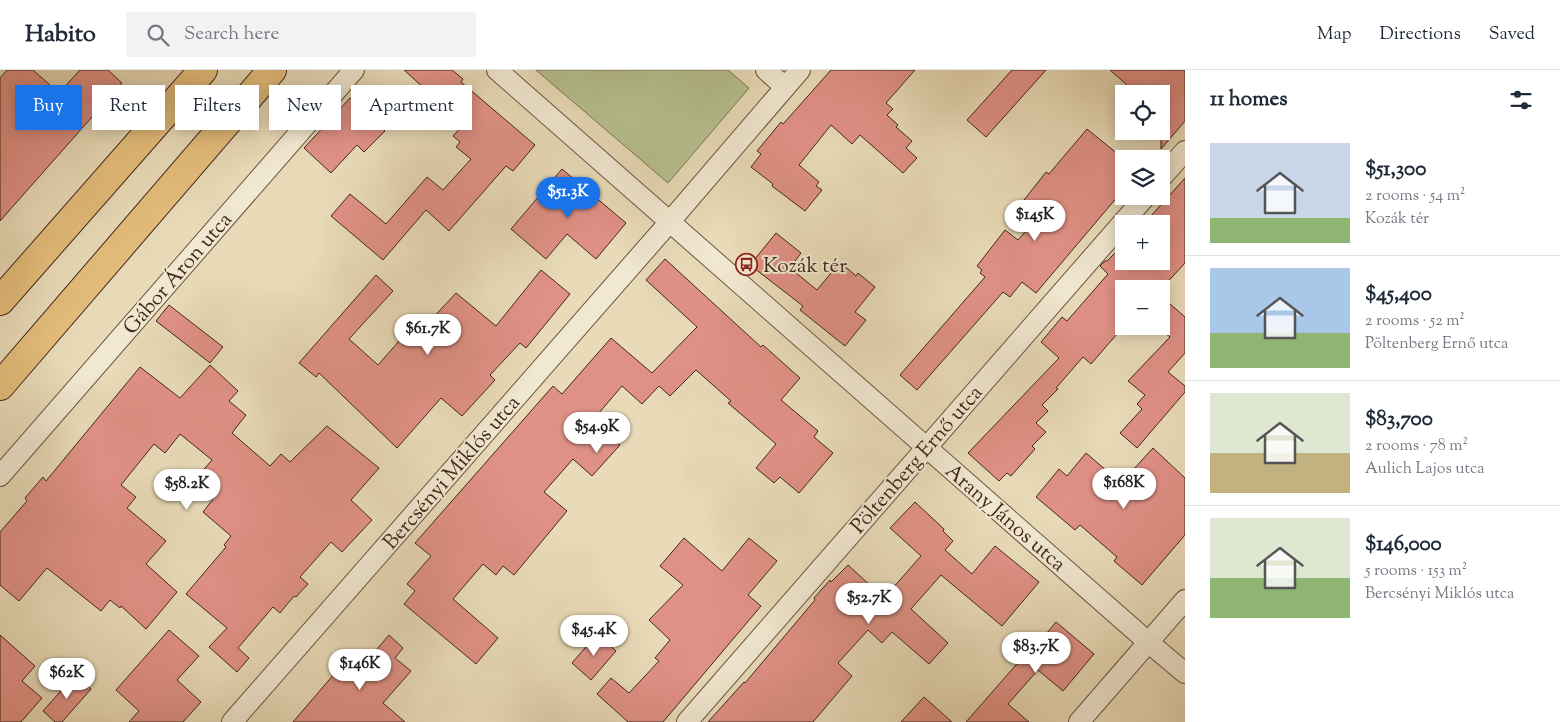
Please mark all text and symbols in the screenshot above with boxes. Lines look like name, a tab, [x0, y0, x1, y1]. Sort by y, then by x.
search box	[126, 12, 476, 57]
text: Habito	[25, 18, 96, 52]
icon: search	[144, 21, 172, 49]
text: Search here	[184, 21, 279, 48]
text: Map	[1317, 22, 1352, 48]
text: Directions	[1380, 22, 1461, 48]
text: Saved	[1489, 22, 1535, 48]
chip: Buy	[15, 85, 82, 130]
chip: Rent	[92, 85, 165, 130]
chip: Filters	[175, 85, 259, 130]
chip: New	[269, 85, 341, 130]
chip: Apartment	[351, 85, 472, 130]
map controls	[1115, 85, 1170, 335]
button: locate	[1115, 85, 1170, 140]
text: 11 homes	[1210, 85, 1288, 115]
icon: filters	[1507, 86, 1535, 114]
button: layers	[1115, 150, 1170, 205]
text: $51,300	[1365, 155, 1426, 185]
icon: home	[1250, 163, 1310, 223]
pin: $51.3K	[527, 176, 609, 219]
text: $51.3K	[547, 181, 589, 204]
text: 2 rooms · 54 m²	[1365, 185, 1465, 208]
pin: $145K	[1000, 200, 1070, 242]
text: $145K	[1015, 204, 1055, 227]
street label: Gábor Áron utca	[117, 206, 240, 342]
text: Kozák tér	[1365, 208, 1429, 231]
button: +	[1115, 215, 1170, 270]
place label: Kozák tér	[763, 252, 847, 282]
bus stop icon: Kozák tér	[735, 253, 759, 277]
button: −	[1115, 280, 1170, 335]
text: $45,400	[1365, 280, 1432, 310]
icon: home	[1250, 288, 1310, 348]
text: 2 rooms · 52 m²	[1365, 310, 1465, 333]
pin: $61.7K	[387, 314, 469, 356]
text: $61.7K	[405, 318, 451, 341]
text: Pöltenberg Ernő utca	[1365, 333, 1508, 356]
street label: Pöltenberg Ernő utca	[844, 379, 991, 541]
street label: Bercsényi Miklós utca	[377, 389, 528, 557]
text: $83,700	[1365, 405, 1433, 435]
pin: $54.9K	[556, 412, 638, 454]
icon: home	[1250, 413, 1310, 473]
text: $54.9K	[574, 416, 620, 439]
text: 2 rooms · 78 m²	[1365, 435, 1468, 458]
street label: Arany János utca	[938, 457, 1072, 580]
text: Aulich Lajos utca	[1365, 458, 1485, 481]
pin: $58.2K	[146, 468, 228, 511]
pin: $168K	[1089, 468, 1159, 510]
text: $168K	[1103, 472, 1145, 495]
text: $58.2K	[165, 473, 209, 496]
text: $146,000	[1365, 530, 1442, 560]
icon: home	[1250, 538, 1310, 598]
text: 5 rooms · 153 m²	[1365, 560, 1467, 583]
pin: $52.7K	[828, 582, 910, 625]
text: Bercsényi Miklós utca	[1365, 583, 1514, 606]
text: $52.7K	[846, 587, 892, 610]
pin: $45.4K	[553, 614, 635, 657]
text: $45.4K	[571, 619, 617, 642]
pin: $83.7K	[995, 632, 1077, 674]
text: $83.7K	[1013, 636, 1059, 659]
pin: $146K	[325, 648, 395, 691]
text: $146K	[339, 653, 381, 676]
pin: $62K	[37, 658, 97, 700]
text: $62K	[49, 662, 85, 685]

